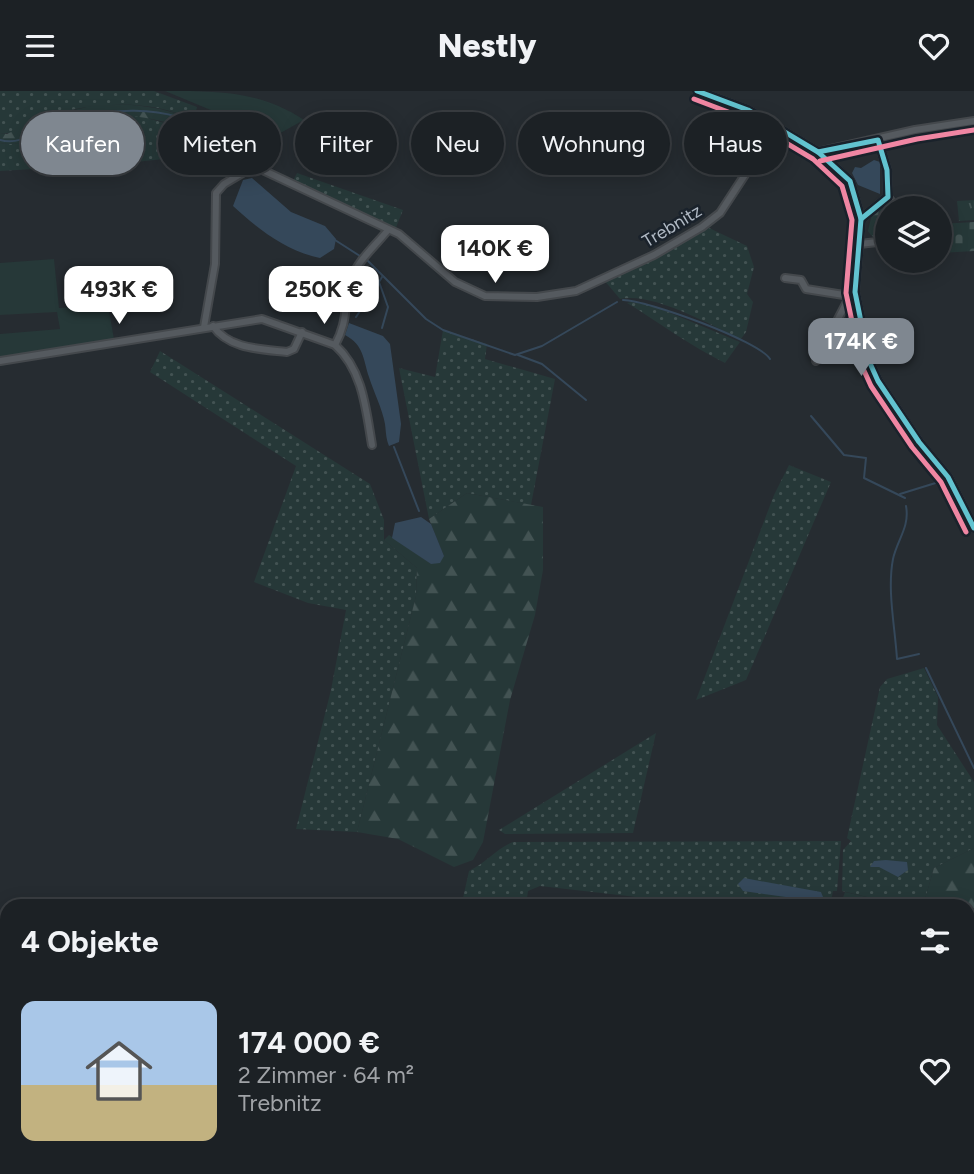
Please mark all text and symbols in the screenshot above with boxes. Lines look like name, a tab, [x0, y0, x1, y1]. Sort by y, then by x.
icon: menu	[21, 27, 59, 65]
text: Nestly	[438, 27, 536, 65]
icon: heart	[915, 27, 953, 65]
chip: Kaufen	[21, 112, 144, 175]
chip: Mieten	[158, 112, 281, 175]
chip: Filter	[295, 112, 397, 175]
chip: Neu	[411, 112, 504, 175]
chip: Wohnung	[518, 112, 670, 175]
chip: Haus	[684, 112, 787, 175]
map controls	[875, 196, 952, 273]
button: layers	[875, 196, 952, 273]
street label: Trebnitz	[638, 200, 706, 252]
pin: 140K €	[438, 225, 552, 285]
text: 140K €	[457, 234, 533, 262]
pin: 493K €	[62, 267, 176, 326]
pin: 250K €	[267, 267, 381, 326]
text: 493K €	[80, 275, 158, 303]
text: 250K €	[285, 275, 363, 303]
pin: 174K €	[804, 319, 918, 378]
text: 174K €	[824, 327, 898, 355]
icon: filters	[916, 922, 954, 960]
text: 4 Objekte	[21, 923, 159, 960]
text: 174 000 €	[238, 1024, 380, 1061]
icon: home	[77, 1029, 161, 1113]
icon: heart	[916, 1052, 954, 1090]
text: 2 Zimmer · 64 m²	[238, 1061, 414, 1089]
text: Trebnitz	[238, 1089, 322, 1117]

